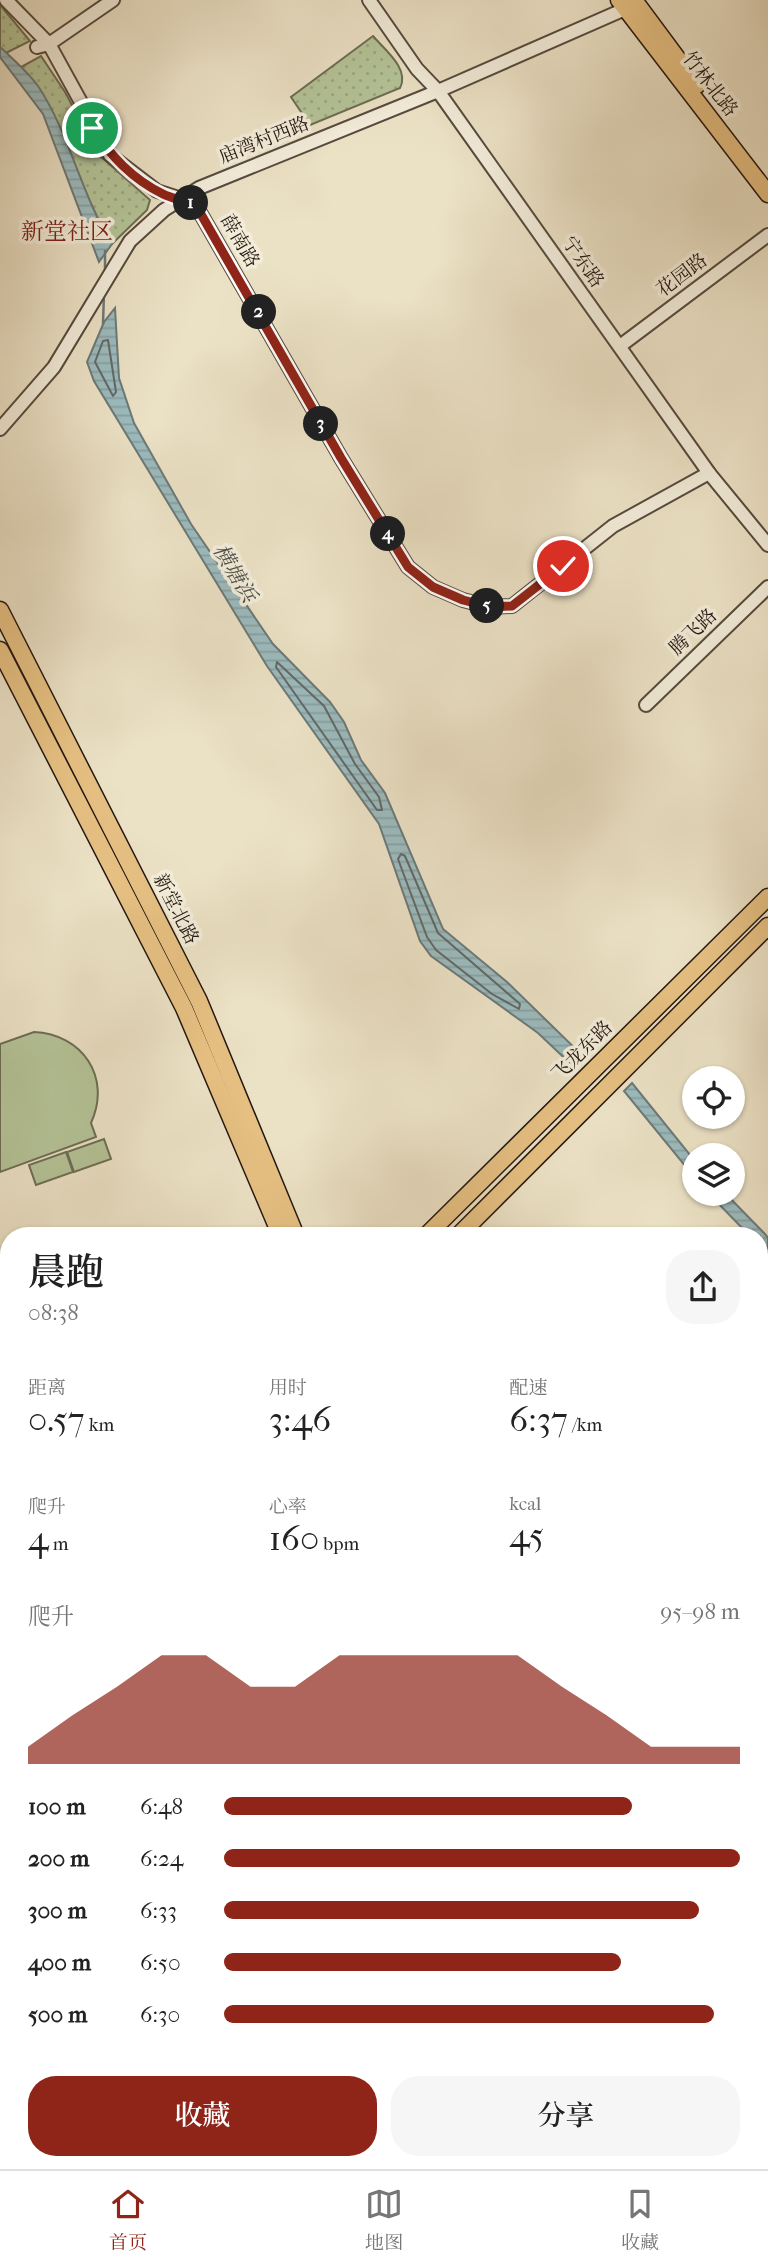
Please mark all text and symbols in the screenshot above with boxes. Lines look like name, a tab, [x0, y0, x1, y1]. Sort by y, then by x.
street label: 竹林北路	[678, 47, 742, 121]
pin	[62, 98, 122, 158]
icon: arrive	[73, 109, 111, 147]
street label: 庙湾村西路	[216, 112, 312, 168]
pin: 1	[174, 186, 208, 220]
text: 1	[187, 191, 194, 213]
street label: 薛南路	[216, 211, 264, 271]
district label: 新堂社区	[21, 218, 113, 245]
street label: 宁东路	[558, 232, 608, 292]
street label: 花园路	[653, 249, 711, 301]
pin: 2	[242, 294, 276, 330]
text: 2	[254, 300, 263, 322]
pin: 3	[304, 406, 338, 442]
text: 3	[317, 412, 324, 434]
pin: 4	[370, 516, 406, 552]
text: 4	[382, 522, 393, 544]
pin	[533, 536, 593, 596]
water label: 横塘浜	[208, 540, 263, 608]
icon: check	[544, 547, 582, 585]
pin: 5	[470, 588, 504, 624]
text: 5	[482, 594, 491, 616]
street label: 腾飞路	[665, 604, 721, 660]
street label: 新堂北路	[149, 870, 203, 948]
street label: 飞龙东路	[547, 1016, 617, 1086]
map controls	[682, 1066, 745, 1206]
button: locate	[682, 1066, 745, 1129]
button: layers	[682, 1143, 745, 1206]
text: 晨跑	[28, 1250, 104, 1295]
button: share	[666, 1250, 740, 1324]
text: 08:38	[28, 1299, 79, 1326]
text: 距离	[28, 1377, 66, 1399]
text: 用时	[269, 1377, 307, 1399]
text: 配速	[509, 1377, 547, 1399]
text: 0.57	[28, 1399, 85, 1440]
text: 3:46	[269, 1399, 331, 1440]
text: 6:37	[509, 1399, 568, 1440]
text: km	[85, 1414, 114, 1436]
text: /km	[568, 1414, 602, 1436]
text: kcal	[509, 1493, 541, 1515]
text: 爬升	[28, 1496, 66, 1518]
text: 心率	[269, 1496, 307, 1518]
text: 45	[509, 1515, 544, 1556]
text: 4	[28, 1518, 49, 1559]
text: 160	[269, 1518, 319, 1559]
text: m	[49, 1533, 69, 1555]
text: bpm	[319, 1533, 359, 1555]
text: 95–98 m	[660, 1598, 740, 1625]
text: 爬升	[28, 1603, 74, 1630]
text: 100 m	[28, 1793, 86, 1820]
text: 6:48	[140, 1793, 183, 1820]
text: 200 m	[28, 1845, 89, 1872]
text: 6:24	[140, 1845, 183, 1872]
text: 300 m	[28, 1897, 87, 1924]
text: 6:33	[140, 1897, 177, 1924]
text: 400 m	[28, 1949, 91, 1976]
text: 6:50	[140, 1949, 181, 1976]
text: 500 m	[28, 2001, 87, 2028]
text: 6:30	[140, 2001, 180, 2028]
button: 收藏	[28, 2076, 377, 2156]
button: 分享	[391, 2076, 740, 2156]
tab: 首页	[109, 2185, 147, 2254]
tab: 地图	[365, 2185, 403, 2254]
tab: 收藏	[621, 2185, 659, 2254]

